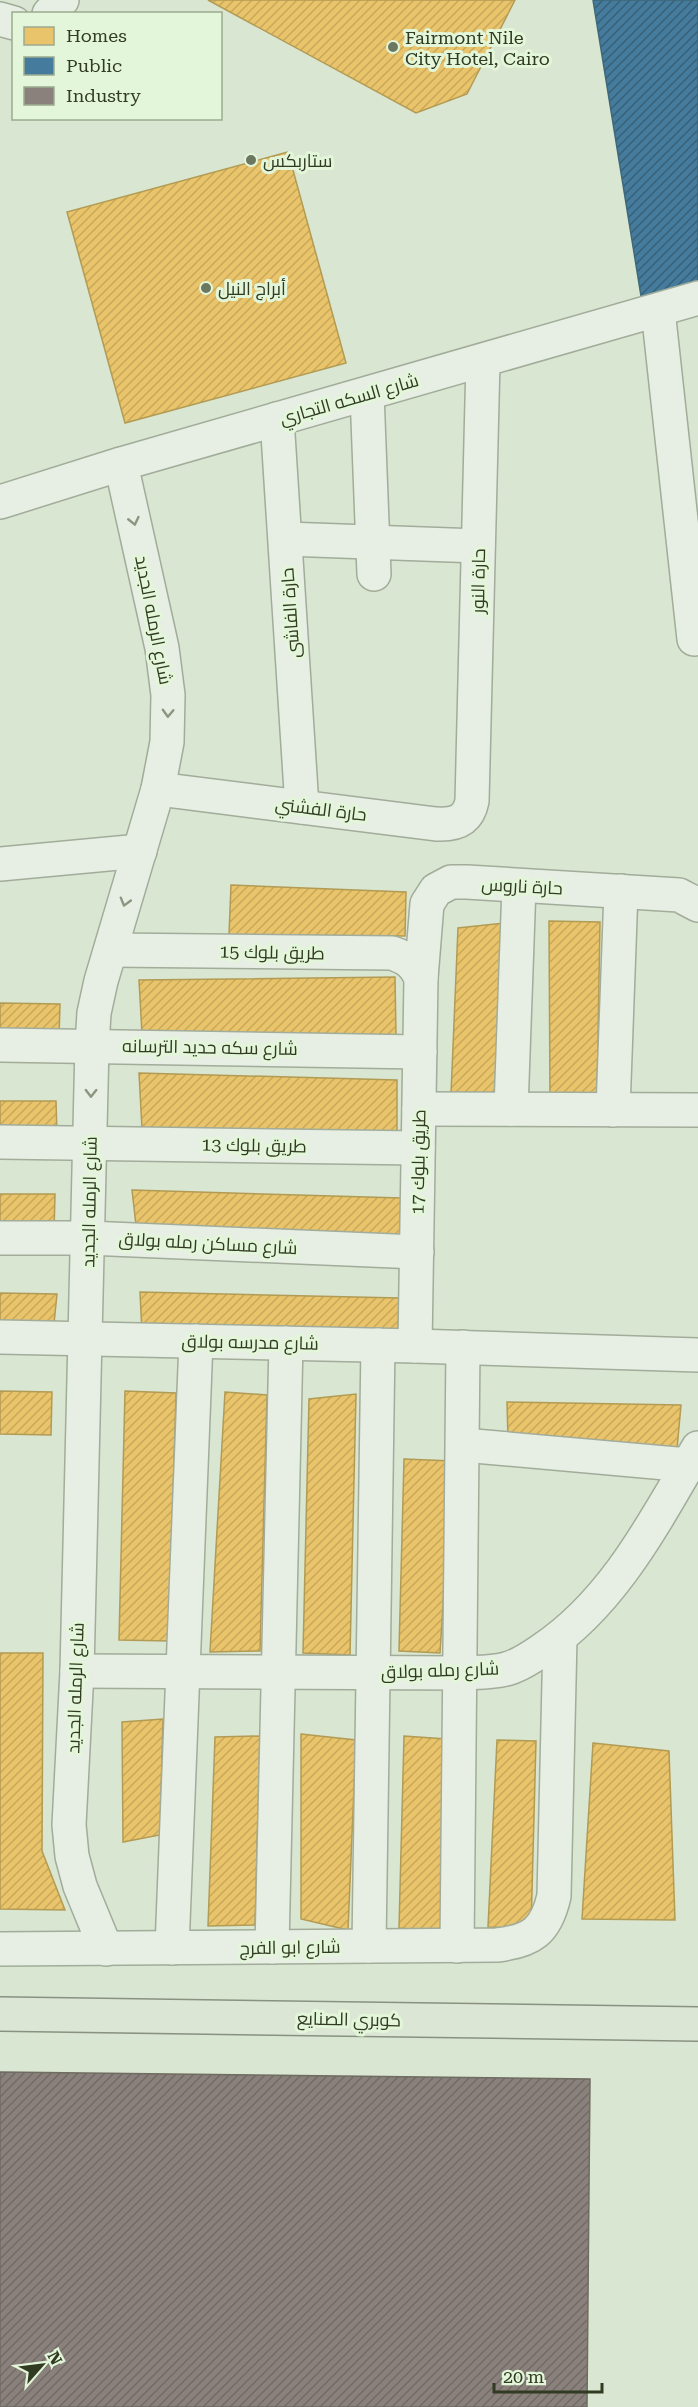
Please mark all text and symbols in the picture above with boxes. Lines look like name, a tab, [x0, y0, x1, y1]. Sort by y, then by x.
legend	[12, 12, 222, 120]
text: Homes	[66, 25, 127, 46]
place label: Fairmont Nile City Hotel, Cairo	[405, 27, 550, 69]
marker: Fairmont Nile City Hotel, Cairo	[386, 40, 400, 54]
text: Public	[66, 55, 122, 76]
text: Industry	[66, 85, 141, 106]
place label: ستاربكس	[263, 150, 332, 172]
marker: ستاربكس	[244, 153, 258, 167]
place label: أبراج النيل	[218, 278, 286, 301]
marker: أبراج النيل	[199, 281, 213, 295]
street label: شارع السكه التجاري	[277, 369, 422, 433]
one-way arrow	[126, 516, 139, 526]
street label: حارة النور	[467, 548, 490, 615]
street label: شارع الرمله الجديد	[129, 554, 177, 687]
street label: حارة الفاشى	[276, 567, 305, 659]
one-way arrow	[161, 708, 174, 717]
street label: حارة الفشني	[274, 793, 368, 829]
street label: حارة ناروس	[481, 873, 563, 900]
one-way arrow	[120, 896, 132, 907]
street label: طريق بلوك 15	[219, 941, 325, 965]
street label: شارع سكه حديد الترسانه	[122, 1035, 298, 1061]
one-way arrow	[85, 1088, 97, 1097]
street label: طريق بلوك 17	[407, 1109, 431, 1215]
street label: طريق بلوك 13	[201, 1134, 307, 1158]
street label: شارع الرمله الجديد	[77, 1136, 103, 1268]
street label: شارع مساكن رمله بولاق	[118, 1228, 298, 1260]
street label: شارع مدرسه بولاق	[181, 1330, 319, 1356]
street label: شارع الرمله الجديد	[62, 1622, 90, 1754]
street label: شارع رمله بولاق	[380, 1657, 500, 1685]
street label: شارع ابو الفرج	[239, 1936, 341, 1960]
street label: كوبري الصنايع	[297, 2008, 401, 2034]
north arrow	[12, 2335, 72, 2395]
text: N	[44, 2348, 66, 2368]
scale bar	[494, 2356, 602, 2394]
text: 20 m	[503, 2366, 544, 2387]

